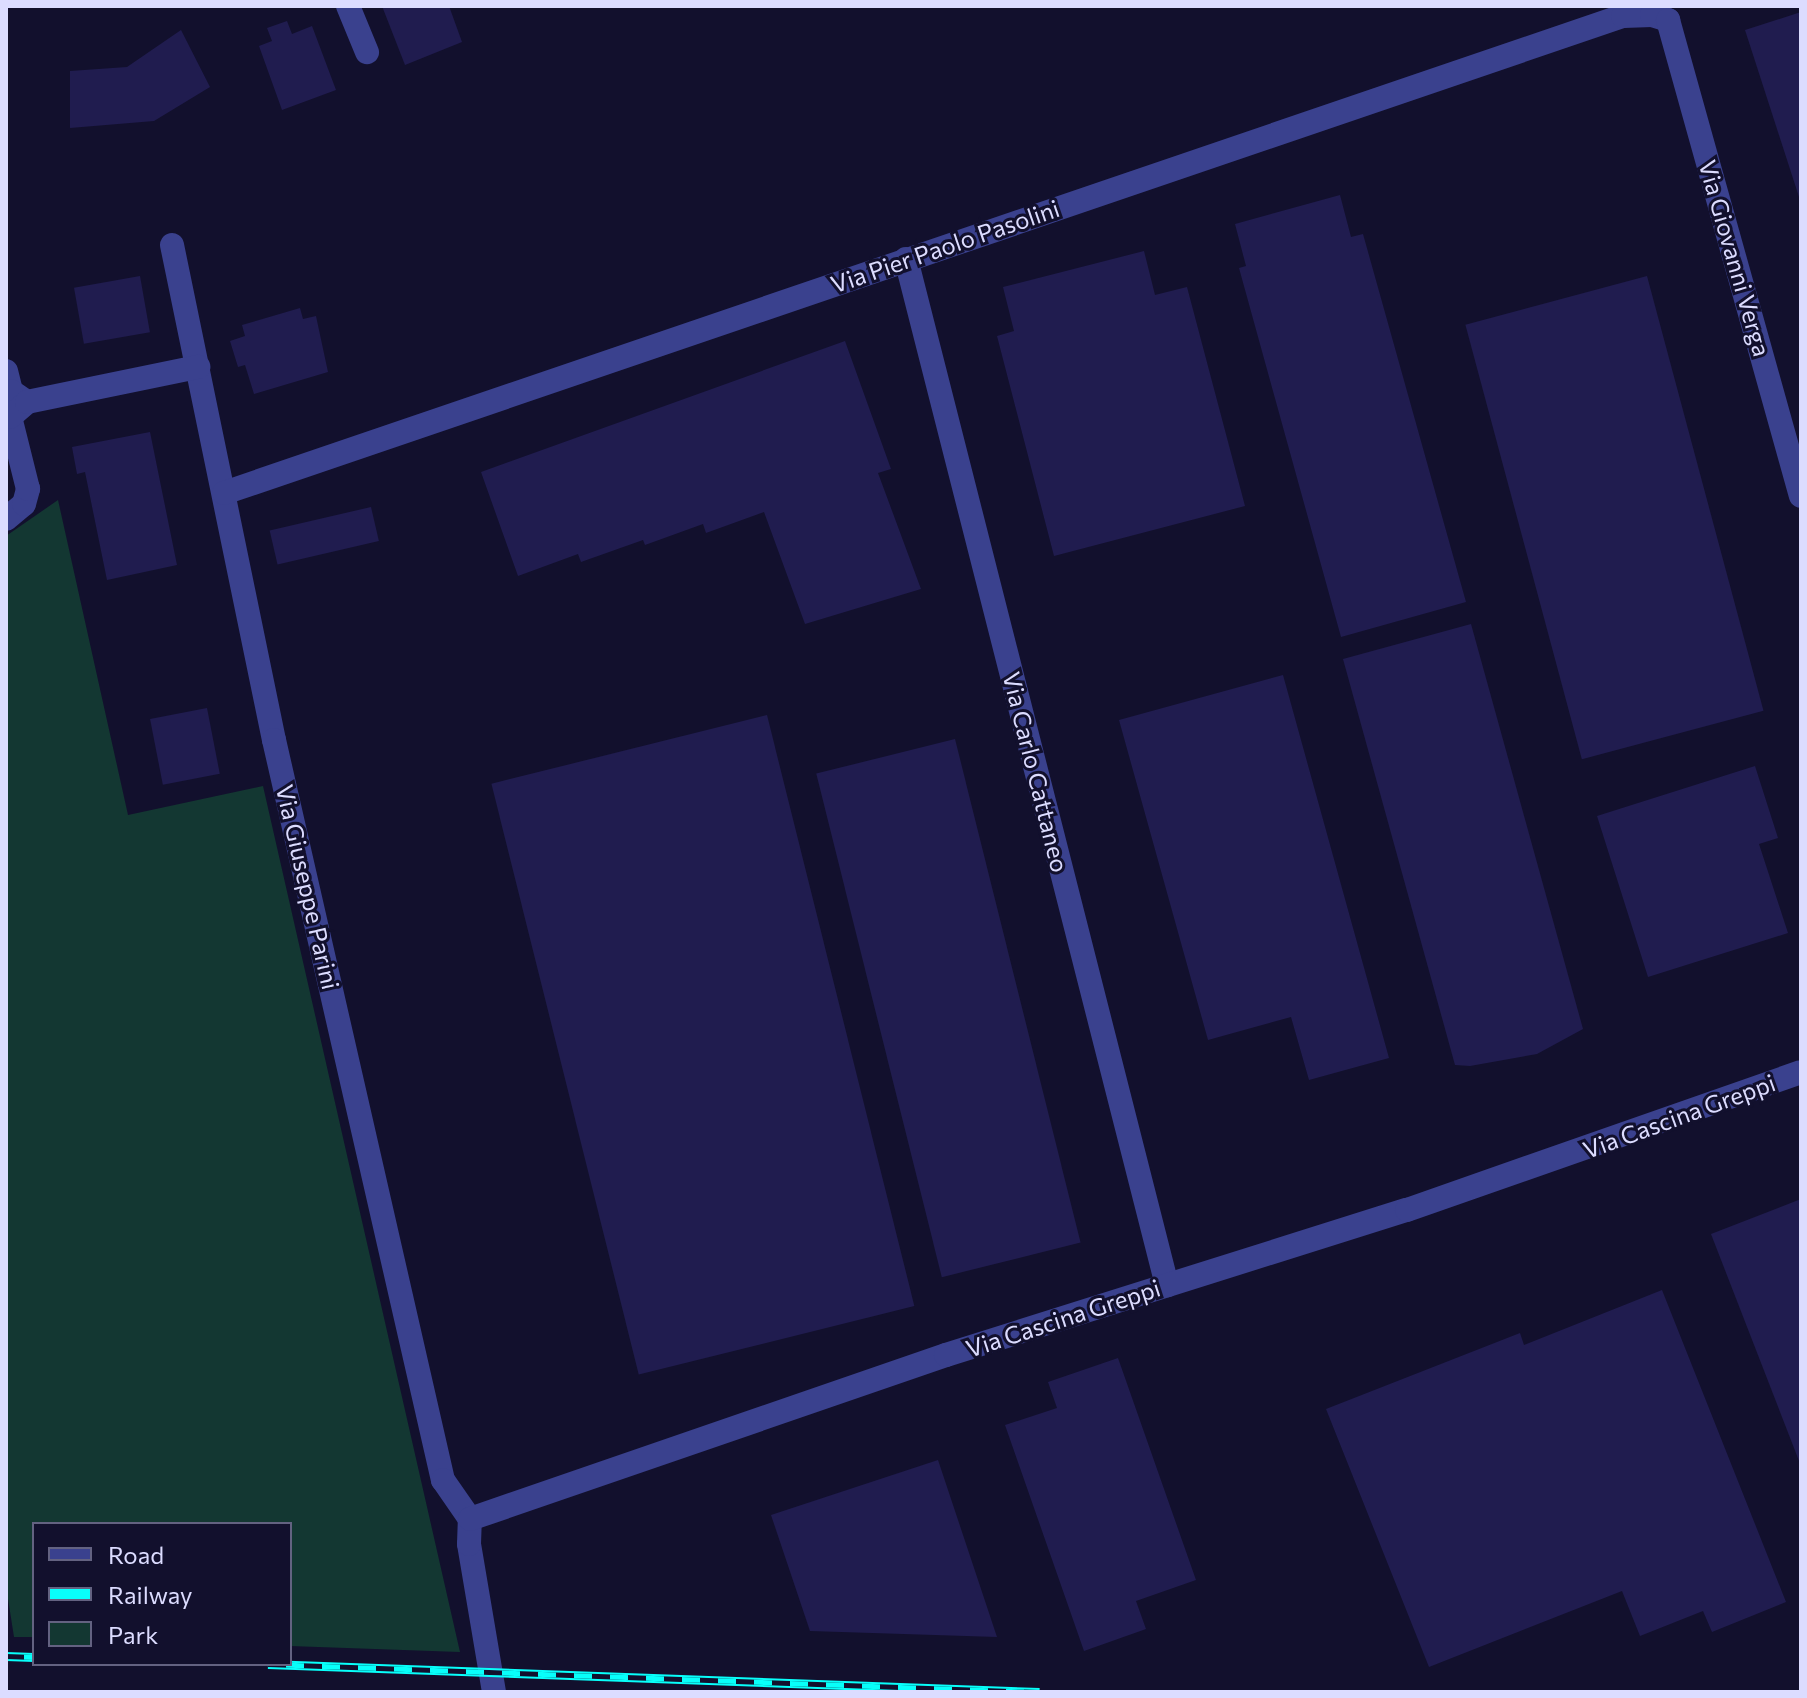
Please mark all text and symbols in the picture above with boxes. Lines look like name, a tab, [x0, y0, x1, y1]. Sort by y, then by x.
street label: Via Giovanni Verga	[1693, 157, 1777, 359]
street label: Via Pier Paolo Pasolini	[827, 193, 1063, 299]
street label: Via Carlo Cattaneo	[997, 669, 1075, 875]
street label: Via Giuseppe Parini	[270, 782, 346, 992]
street label: Via Cascina Greppi	[1579, 1068, 1779, 1164]
street label: Via Cascina Greppi	[962, 1273, 1164, 1363]
legend	[32, 1522, 292, 1666]
text: Road	[108, 1540, 164, 1569]
text: Railway	[108, 1580, 193, 1609]
text: Park	[108, 1620, 158, 1649]

